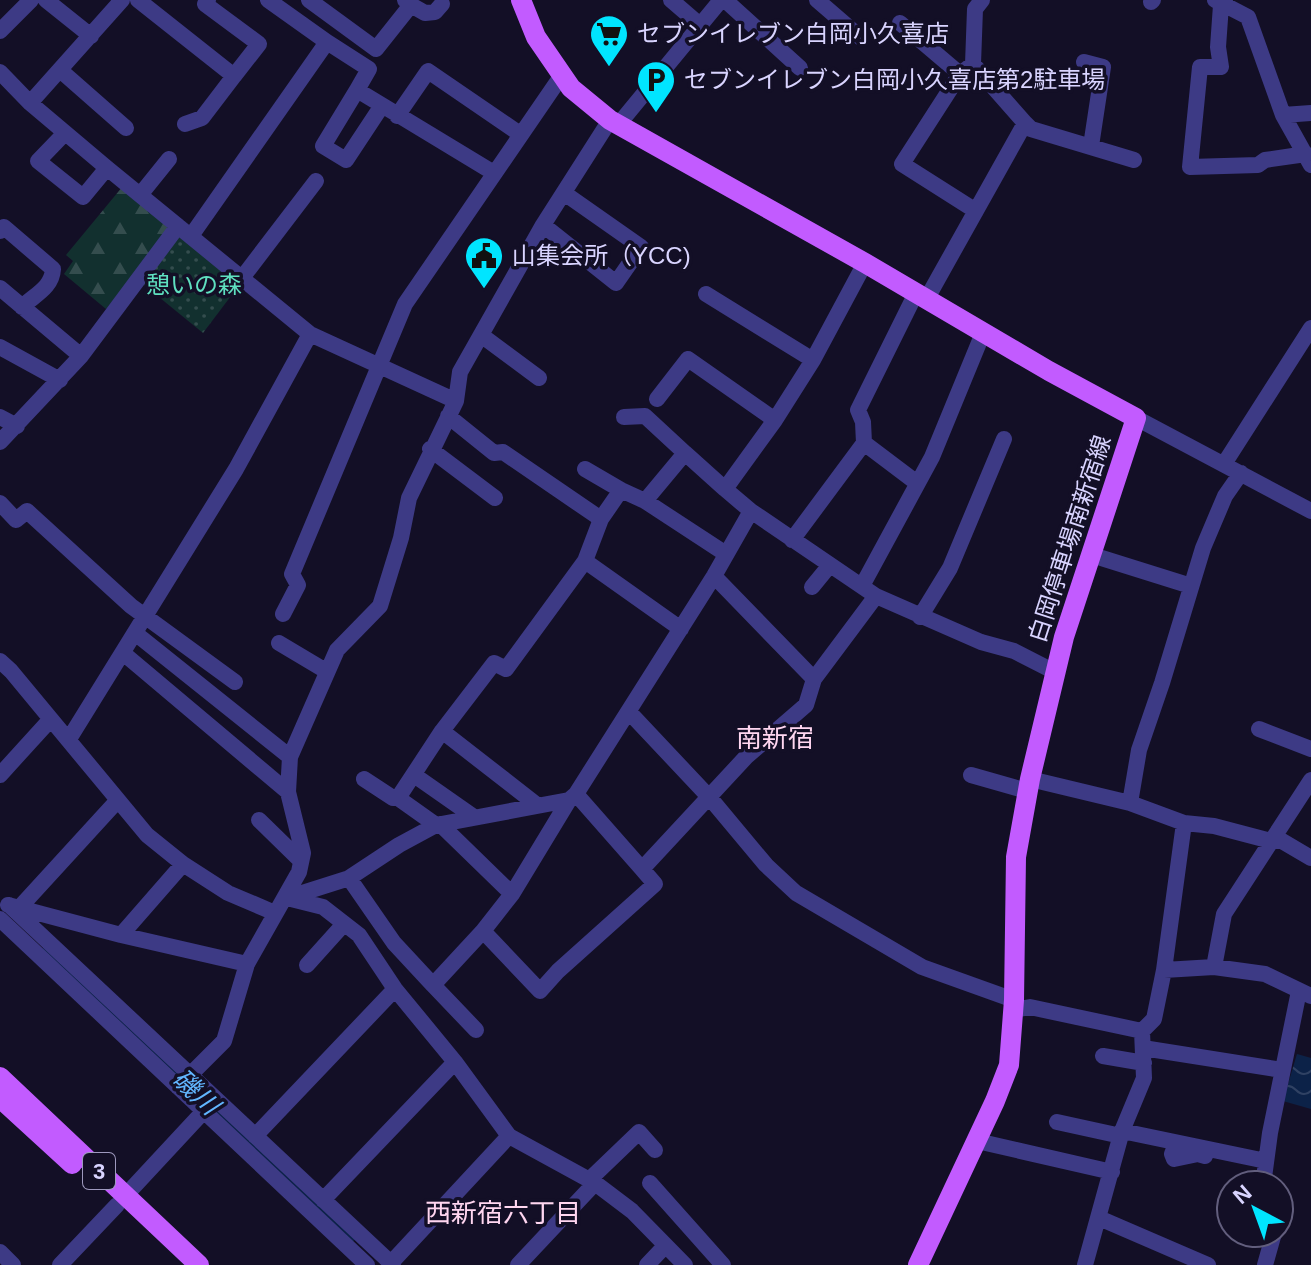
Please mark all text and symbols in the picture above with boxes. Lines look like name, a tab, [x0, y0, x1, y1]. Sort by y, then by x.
supermarket icon: セブンイレブン白岡小久喜店	[588, 13, 630, 68]
place label: セブンイレブン白岡小久喜店	[637, 20, 949, 47]
parking icon: セブンイレブン白岡小久喜店第2駐車場	[635, 59, 677, 114]
place label: セブンイレブン白岡小久喜店第2駐車場	[684, 66, 1105, 93]
public building icon: 山集会所（YCC)	[463, 235, 505, 290]
place label: 山集会所（YCC)	[512, 242, 691, 269]
park label: 憩いの森	[146, 271, 242, 298]
street label: 白岡停車場南新宿線	[1023, 432, 1116, 646]
district label: 南新宿	[736, 723, 814, 753]
water label: 磯川	[167, 1063, 227, 1123]
road number: 3	[83, 1153, 115, 1189]
north arrow	[1215, 1169, 1295, 1249]
text: N	[1228, 1180, 1256, 1209]
district label: 西新宿六丁目	[425, 1198, 581, 1228]

